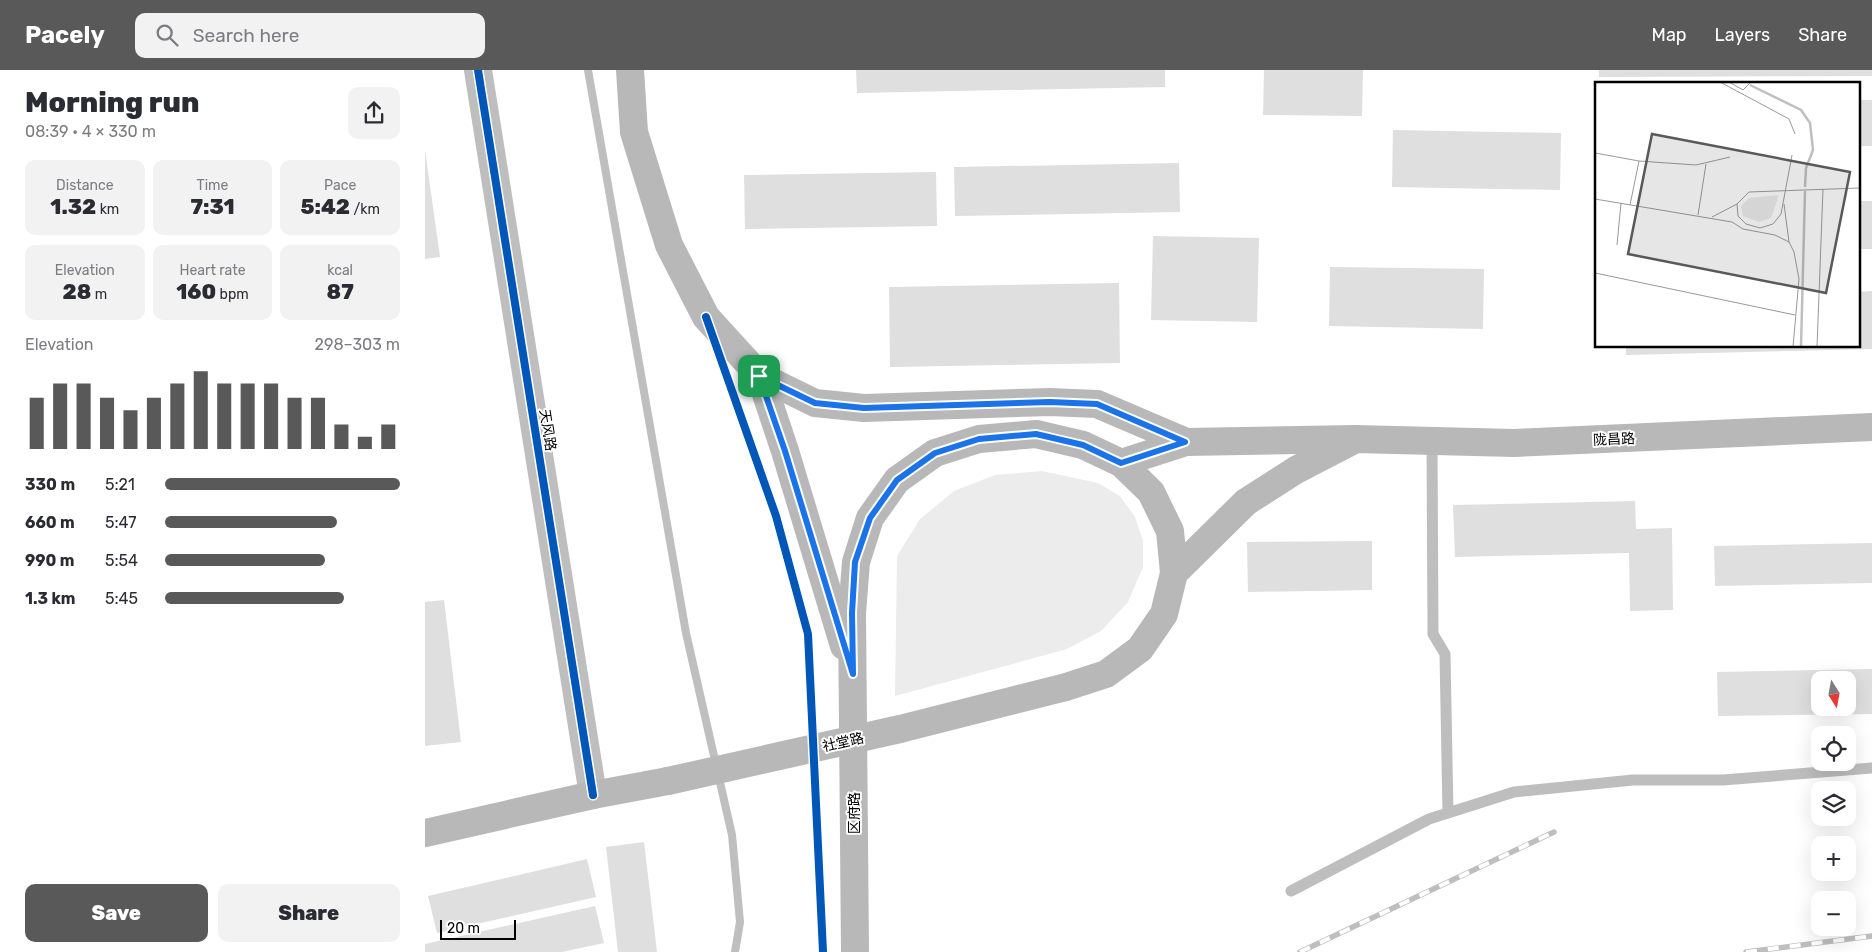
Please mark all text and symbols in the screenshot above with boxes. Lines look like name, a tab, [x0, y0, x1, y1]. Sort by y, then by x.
search box	[135, 13, 485, 58]
text: Pacely	[25, 21, 105, 49]
icon: search	[153, 21, 181, 49]
text: Search here	[193, 24, 299, 47]
text: Map	[1652, 24, 1687, 46]
text: Layers	[1715, 24, 1770, 46]
text: Share	[1798, 24, 1847, 46]
inset map	[1595, 82, 1859, 348]
text: Morning run	[25, 86, 199, 119]
button: share	[348, 87, 400, 139]
text: 08:39 · 4 × 330 m	[25, 122, 156, 141]
text: Distance	[56, 177, 114, 194]
text: Time	[197, 177, 228, 194]
text: Pace	[324, 177, 356, 194]
text: 1.32	[50, 194, 96, 219]
text: 7:31	[190, 194, 235, 219]
text: 5:42	[300, 194, 350, 219]
text: km	[96, 201, 119, 218]
text: /km	[350, 201, 380, 218]
text: Elevation	[55, 262, 115, 279]
text: Heart rate	[180, 262, 245, 279]
text: kcal	[327, 262, 353, 279]
text: 28	[62, 279, 91, 304]
text: 160	[176, 279, 216, 304]
text: 87	[327, 279, 354, 304]
text: m	[91, 286, 107, 303]
text: bpm	[216, 286, 249, 303]
text: Elevation	[25, 335, 94, 354]
text: 298–303 m	[315, 335, 400, 354]
pin	[738, 355, 780, 397]
icon: arrive	[745, 362, 773, 390]
street label: 天风路	[536, 408, 559, 452]
street label: 陇昌路	[1593, 430, 1635, 449]
text: 330 m	[25, 475, 75, 494]
text: 5:21	[105, 475, 135, 494]
text: 660 m	[25, 513, 75, 532]
text: 5:47	[105, 513, 136, 532]
text: 990 m	[25, 551, 74, 570]
text: 5:54	[105, 551, 138, 570]
text: 1.3 km	[25, 589, 75, 608]
text: 5:45	[105, 589, 138, 608]
north arrow	[1811, 671, 1856, 716]
map controls	[1811, 671, 1856, 936]
button: locate	[1811, 726, 1856, 771]
street label: 社堂路	[821, 729, 865, 755]
button: layers	[1811, 781, 1856, 826]
street label: 区府路	[846, 792, 863, 834]
button: +	[1811, 836, 1856, 881]
button: Save	[25, 884, 208, 942]
button: Share	[218, 884, 400, 942]
button: −	[1811, 891, 1856, 936]
scale bar	[440, 917, 516, 940]
text: 20 m	[447, 920, 480, 937]

